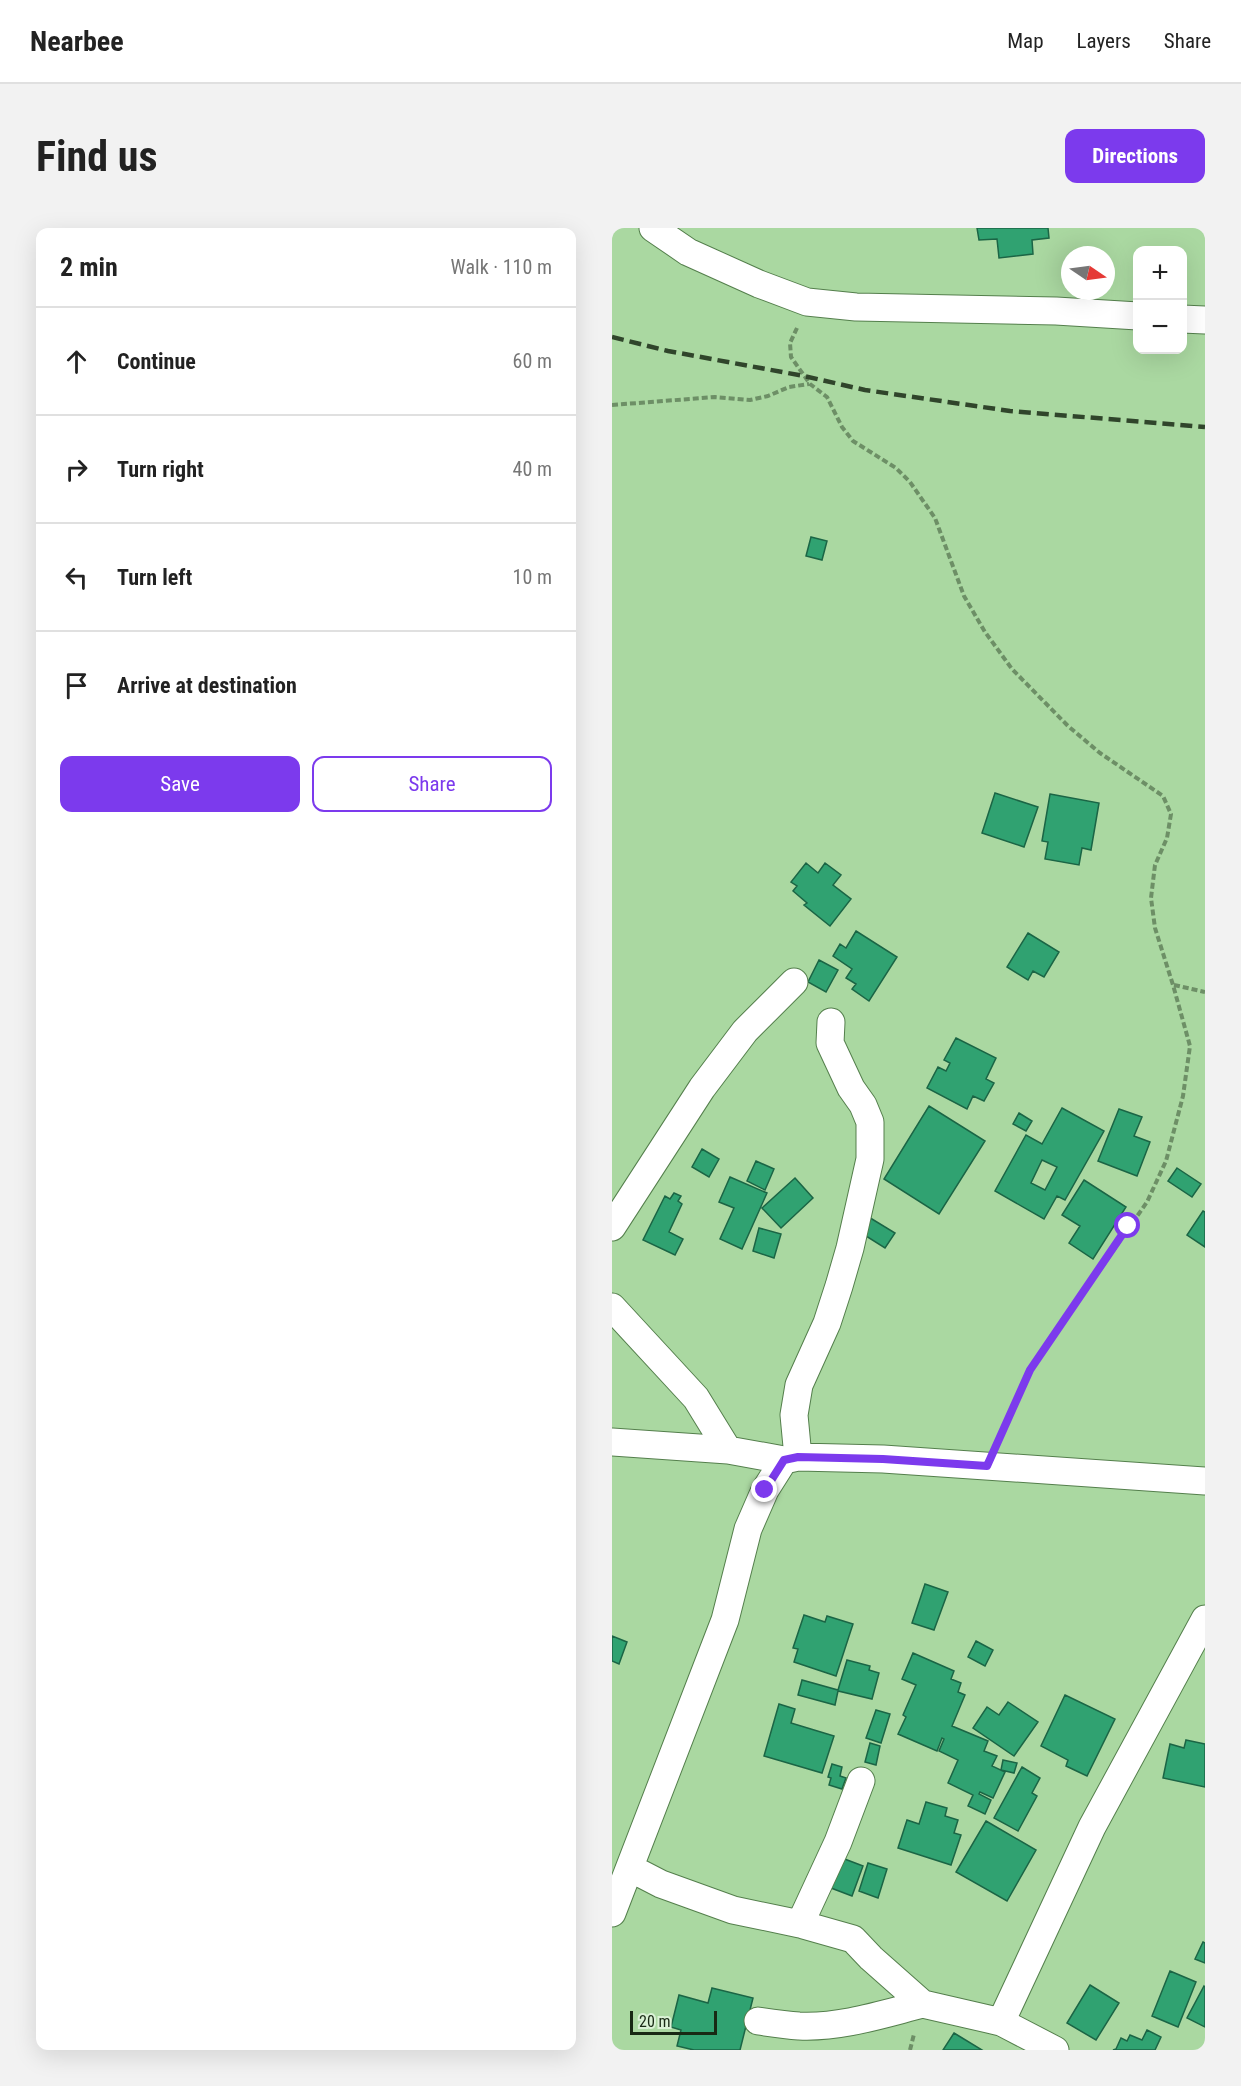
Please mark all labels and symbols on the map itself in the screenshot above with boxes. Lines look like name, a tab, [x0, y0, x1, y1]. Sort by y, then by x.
north arrow	[1061, 246, 1115, 300]
route start	[1114, 1212, 1140, 1238]
route end	[751, 1476, 777, 1502]
scale bar	[630, 2008, 717, 2036]

